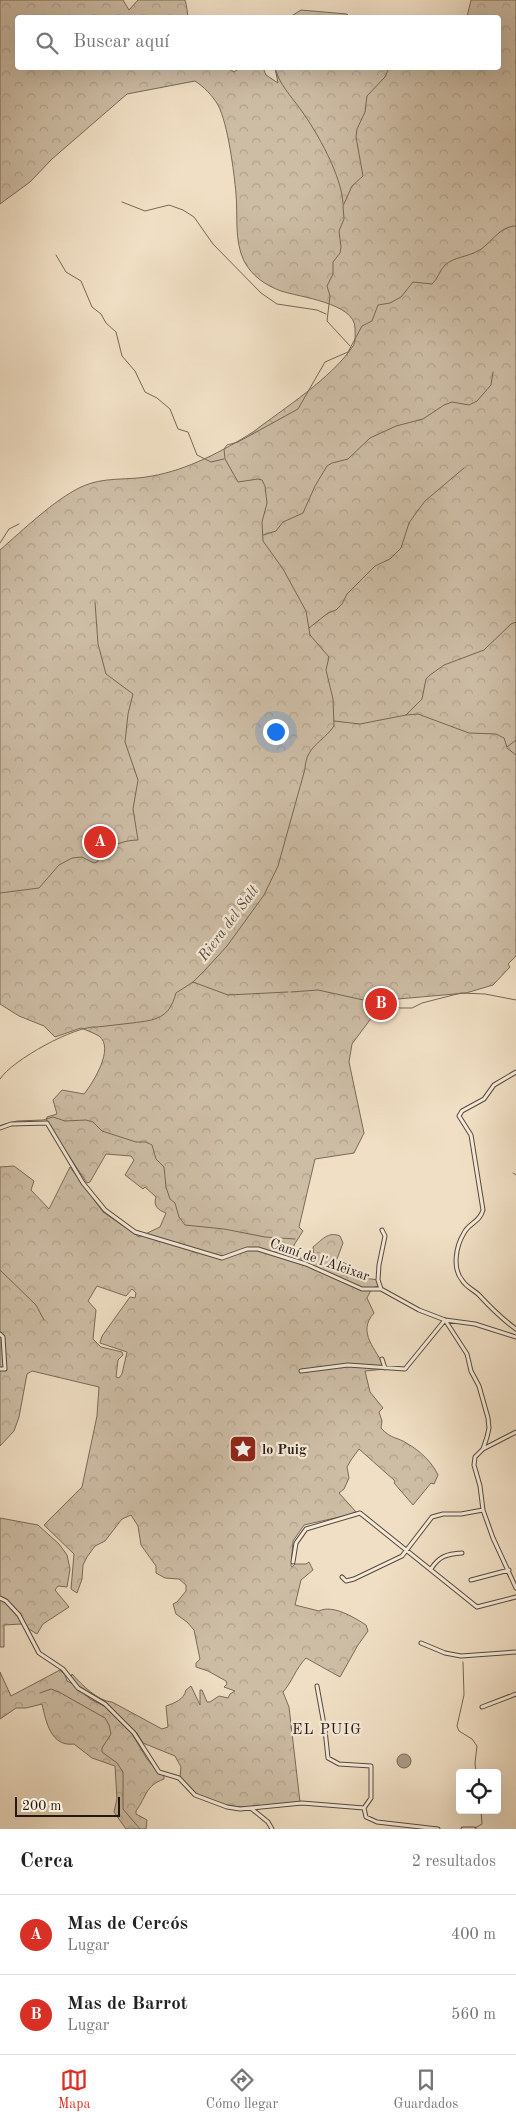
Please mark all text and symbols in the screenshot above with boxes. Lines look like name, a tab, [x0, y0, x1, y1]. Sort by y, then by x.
search box	[15, 15, 501, 70]
icon: search	[33, 29, 61, 57]
text: Buscar aquí	[73, 33, 169, 52]
your location	[263, 719, 289, 745]
pin: A	[84, 823, 116, 861]
water label: Riera del Salt	[196, 883, 262, 965]
pin: B	[365, 985, 397, 1023]
street label: Camí de l'Aleixar	[268, 1236, 372, 1284]
place icon: lo Puig	[228, 1434, 258, 1464]
place label: lo Puig	[262, 1443, 307, 1457]
district label: EL PUIG	[292, 1723, 362, 1738]
map controls	[456, 1769, 501, 1814]
button: locate	[456, 1769, 501, 1814]
scale bar	[15, 1794, 120, 1817]
text: 200 m	[22, 1799, 61, 1813]
text: Cerca	[20, 1851, 73, 1872]
text: 2 resultados	[412, 1854, 496, 1870]
text: Mas de Cercós	[67, 1915, 188, 1934]
text: A	[30, 1927, 42, 1943]
text: 400 m	[451, 1927, 496, 1943]
text: Lugar	[67, 1938, 109, 1954]
text: Mas de Barrot	[67, 1995, 188, 2014]
text: B	[30, 2007, 42, 2023]
text: 560 m	[451, 2007, 496, 2023]
text: Lugar	[67, 2018, 109, 2034]
tab: Mapa	[58, 2066, 90, 2113]
tab: Cómo llegar	[206, 2066, 278, 2113]
tab: Guardados	[394, 2066, 458, 2113]

